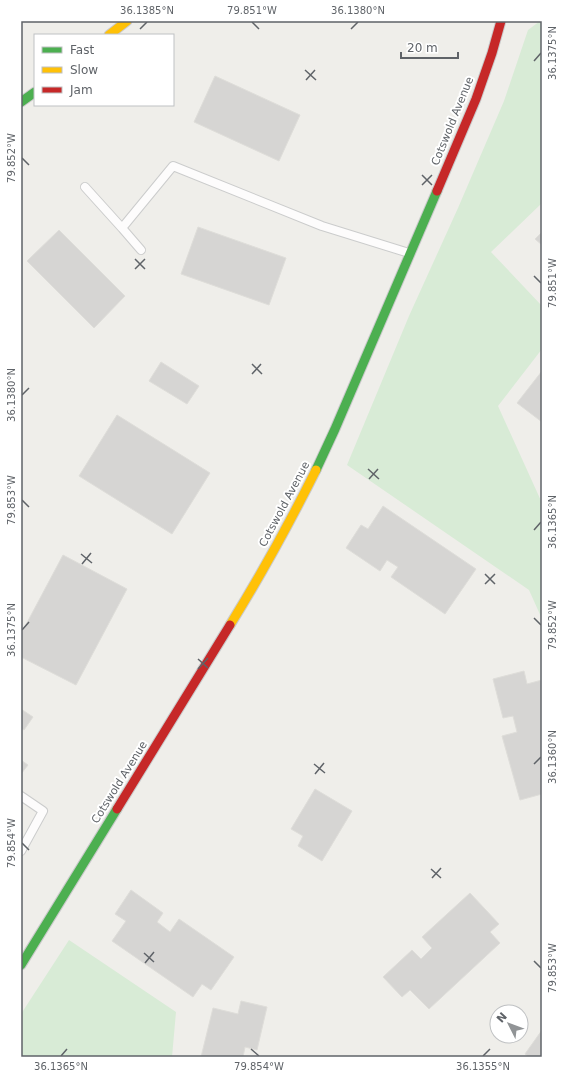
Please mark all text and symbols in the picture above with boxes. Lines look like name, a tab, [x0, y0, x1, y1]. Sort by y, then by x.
text: 36.1385°N	[120, 5, 174, 16]
text: 79.851°W	[227, 5, 277, 16]
text: 36.1380°N	[331, 5, 385, 16]
text: 36.1375°N	[547, 26, 558, 80]
legend	[34, 34, 174, 106]
scale bar	[401, 34, 458, 60]
text: 20 m	[407, 41, 438, 55]
text: Fast	[70, 43, 94, 57]
text: Slow	[70, 63, 98, 77]
street label: Cotswold Avenue	[429, 75, 476, 167]
text: Jam	[69, 83, 93, 97]
text: 79.852°W	[6, 133, 17, 183]
text: 79.851°W	[547, 258, 558, 308]
text: 36.1380°N	[6, 368, 17, 422]
street label: Cotswold Avenue	[256, 459, 312, 549]
text: 79.853°W	[6, 475, 17, 525]
text: 36.1365°N	[547, 495, 558, 549]
text: 79.852°W	[547, 600, 558, 650]
text: 36.1375°N	[6, 603, 17, 657]
text: 36.1360°N	[547, 730, 558, 784]
street label: Cotswold Avenue	[89, 739, 150, 826]
text: 79.854°W	[6, 818, 17, 868]
text: 79.853°W	[547, 943, 558, 993]
north arrow	[489, 1004, 529, 1044]
text: N	[494, 1010, 510, 1025]
text: 36.1365°N	[34, 1061, 88, 1072]
text: 79.854°W	[234, 1061, 284, 1072]
text: 36.1355°N	[456, 1061, 510, 1072]

